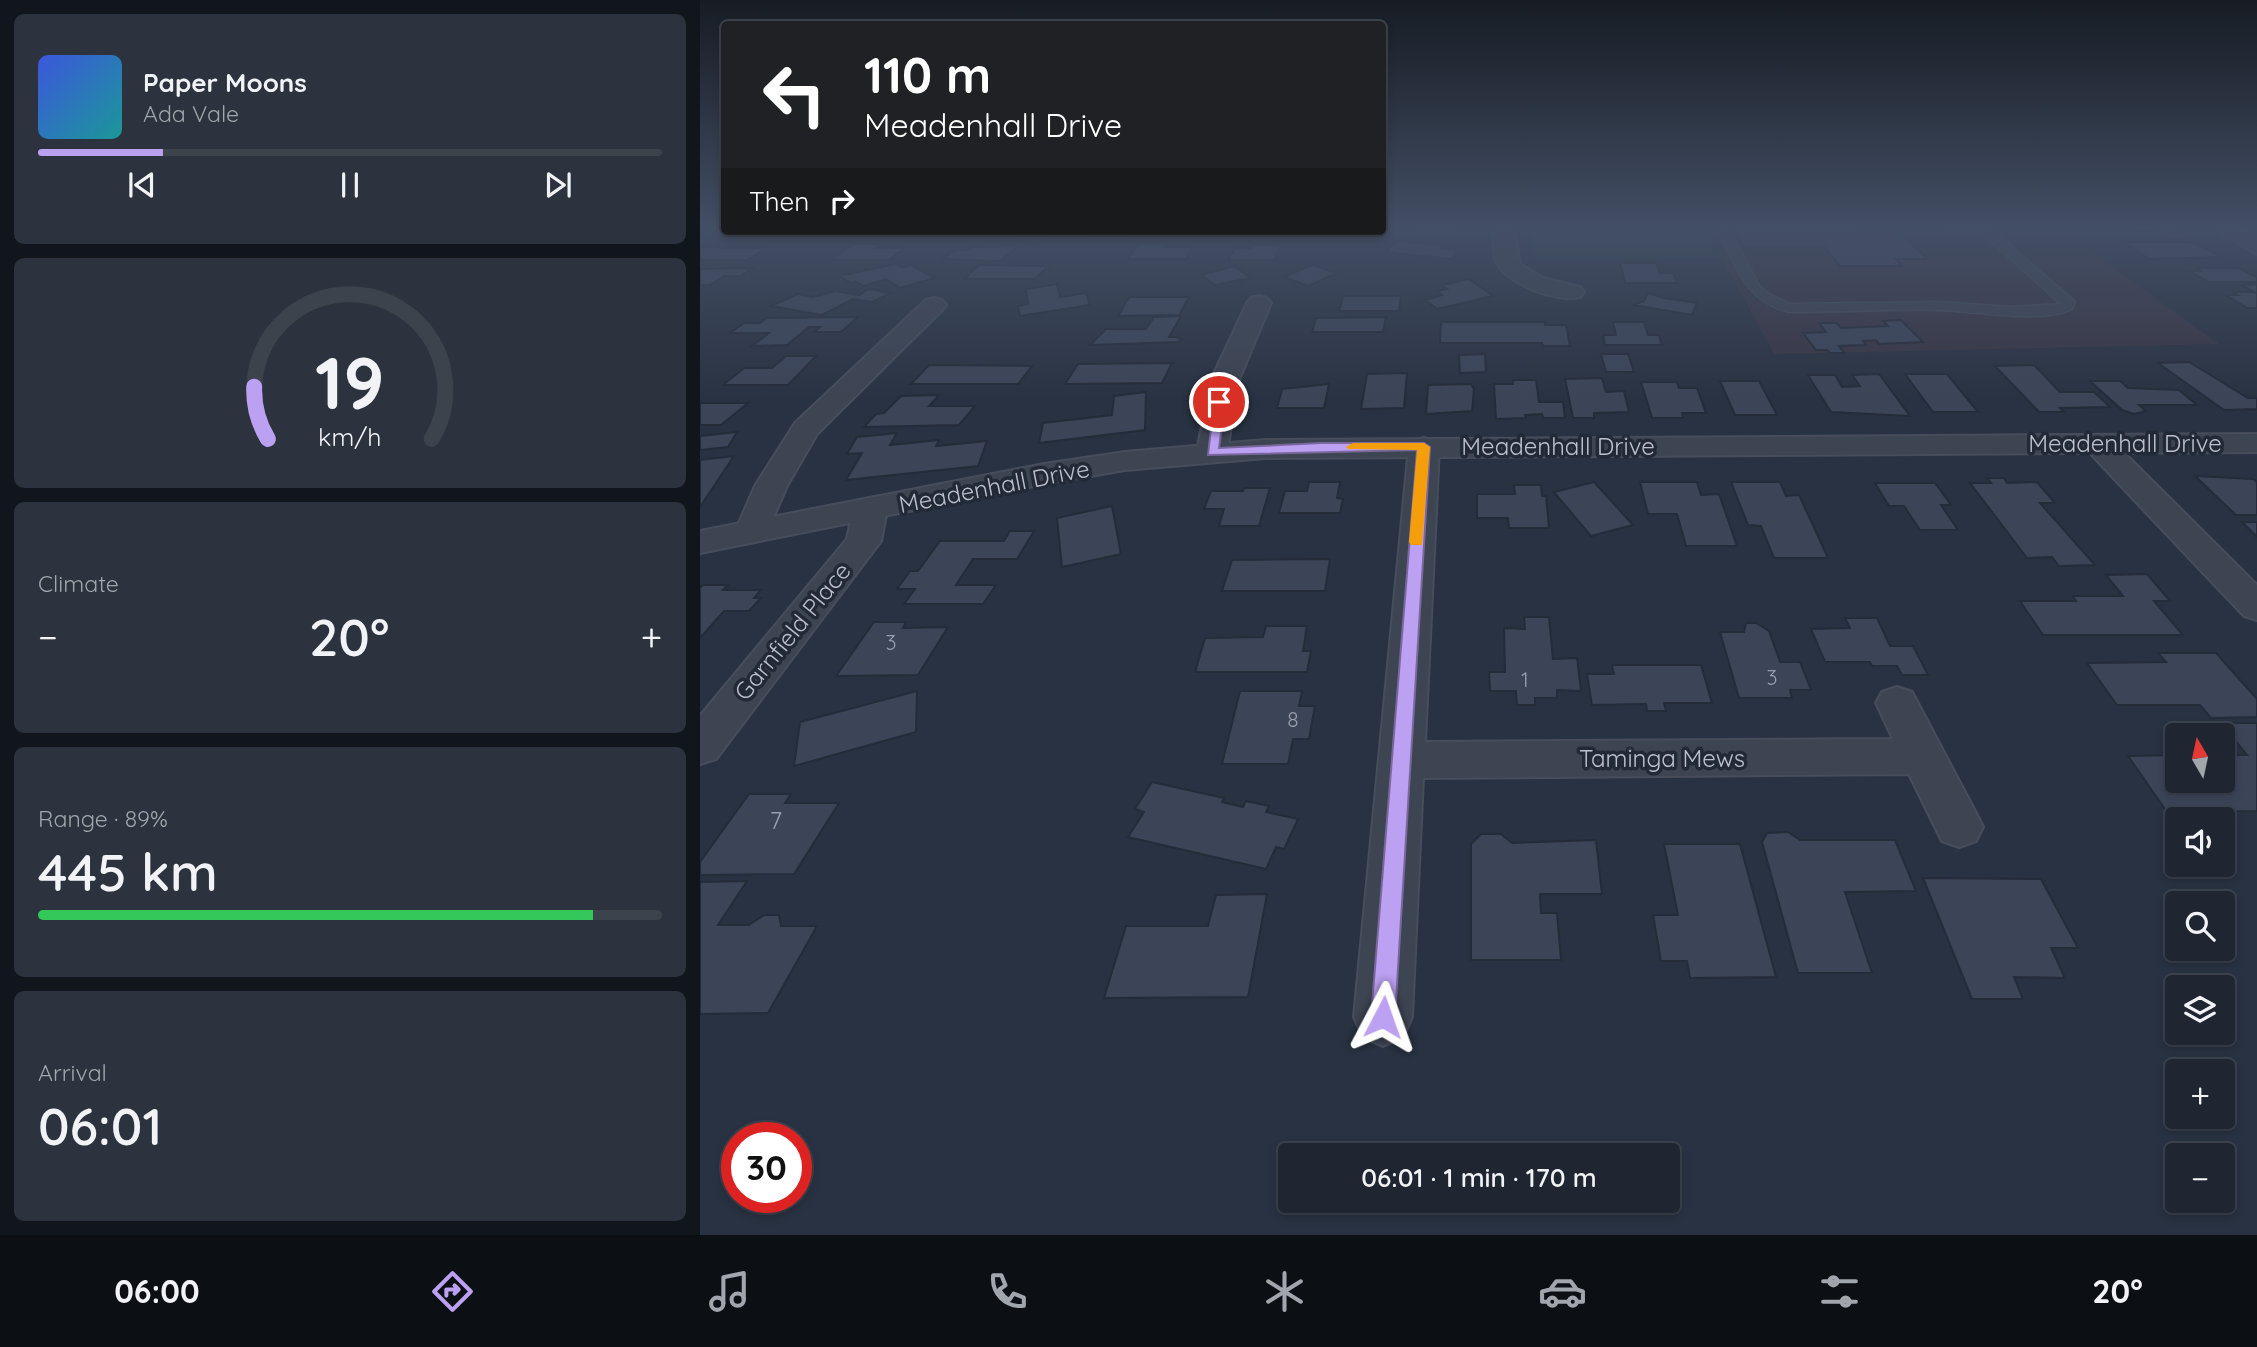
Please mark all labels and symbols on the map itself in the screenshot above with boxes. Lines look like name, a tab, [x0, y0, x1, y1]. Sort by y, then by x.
pin	[1189, 372, 1249, 432]
street label: Meadenhall Drive	[2028, 428, 2222, 458]
street label: Meadenhall Drive	[1461, 431, 1655, 461]
street label: Meadenhall Drive	[896, 453, 1092, 519]
street label: Garnfield Place	[727, 556, 857, 706]
house number: 3	[885, 629, 897, 655]
house number: 3	[1766, 664, 1778, 690]
house number: 1	[1521, 666, 1529, 692]
house number: 8	[1287, 706, 1299, 732]
north arrow	[2165, 723, 2235, 793]
street label: Taminga Mews	[1579, 743, 1745, 773]
house number: 7	[770, 805, 782, 835]
position arrow	[1346, 980, 1420, 1054]
speed limit sign: 30	[721, 1122, 812, 1213]

